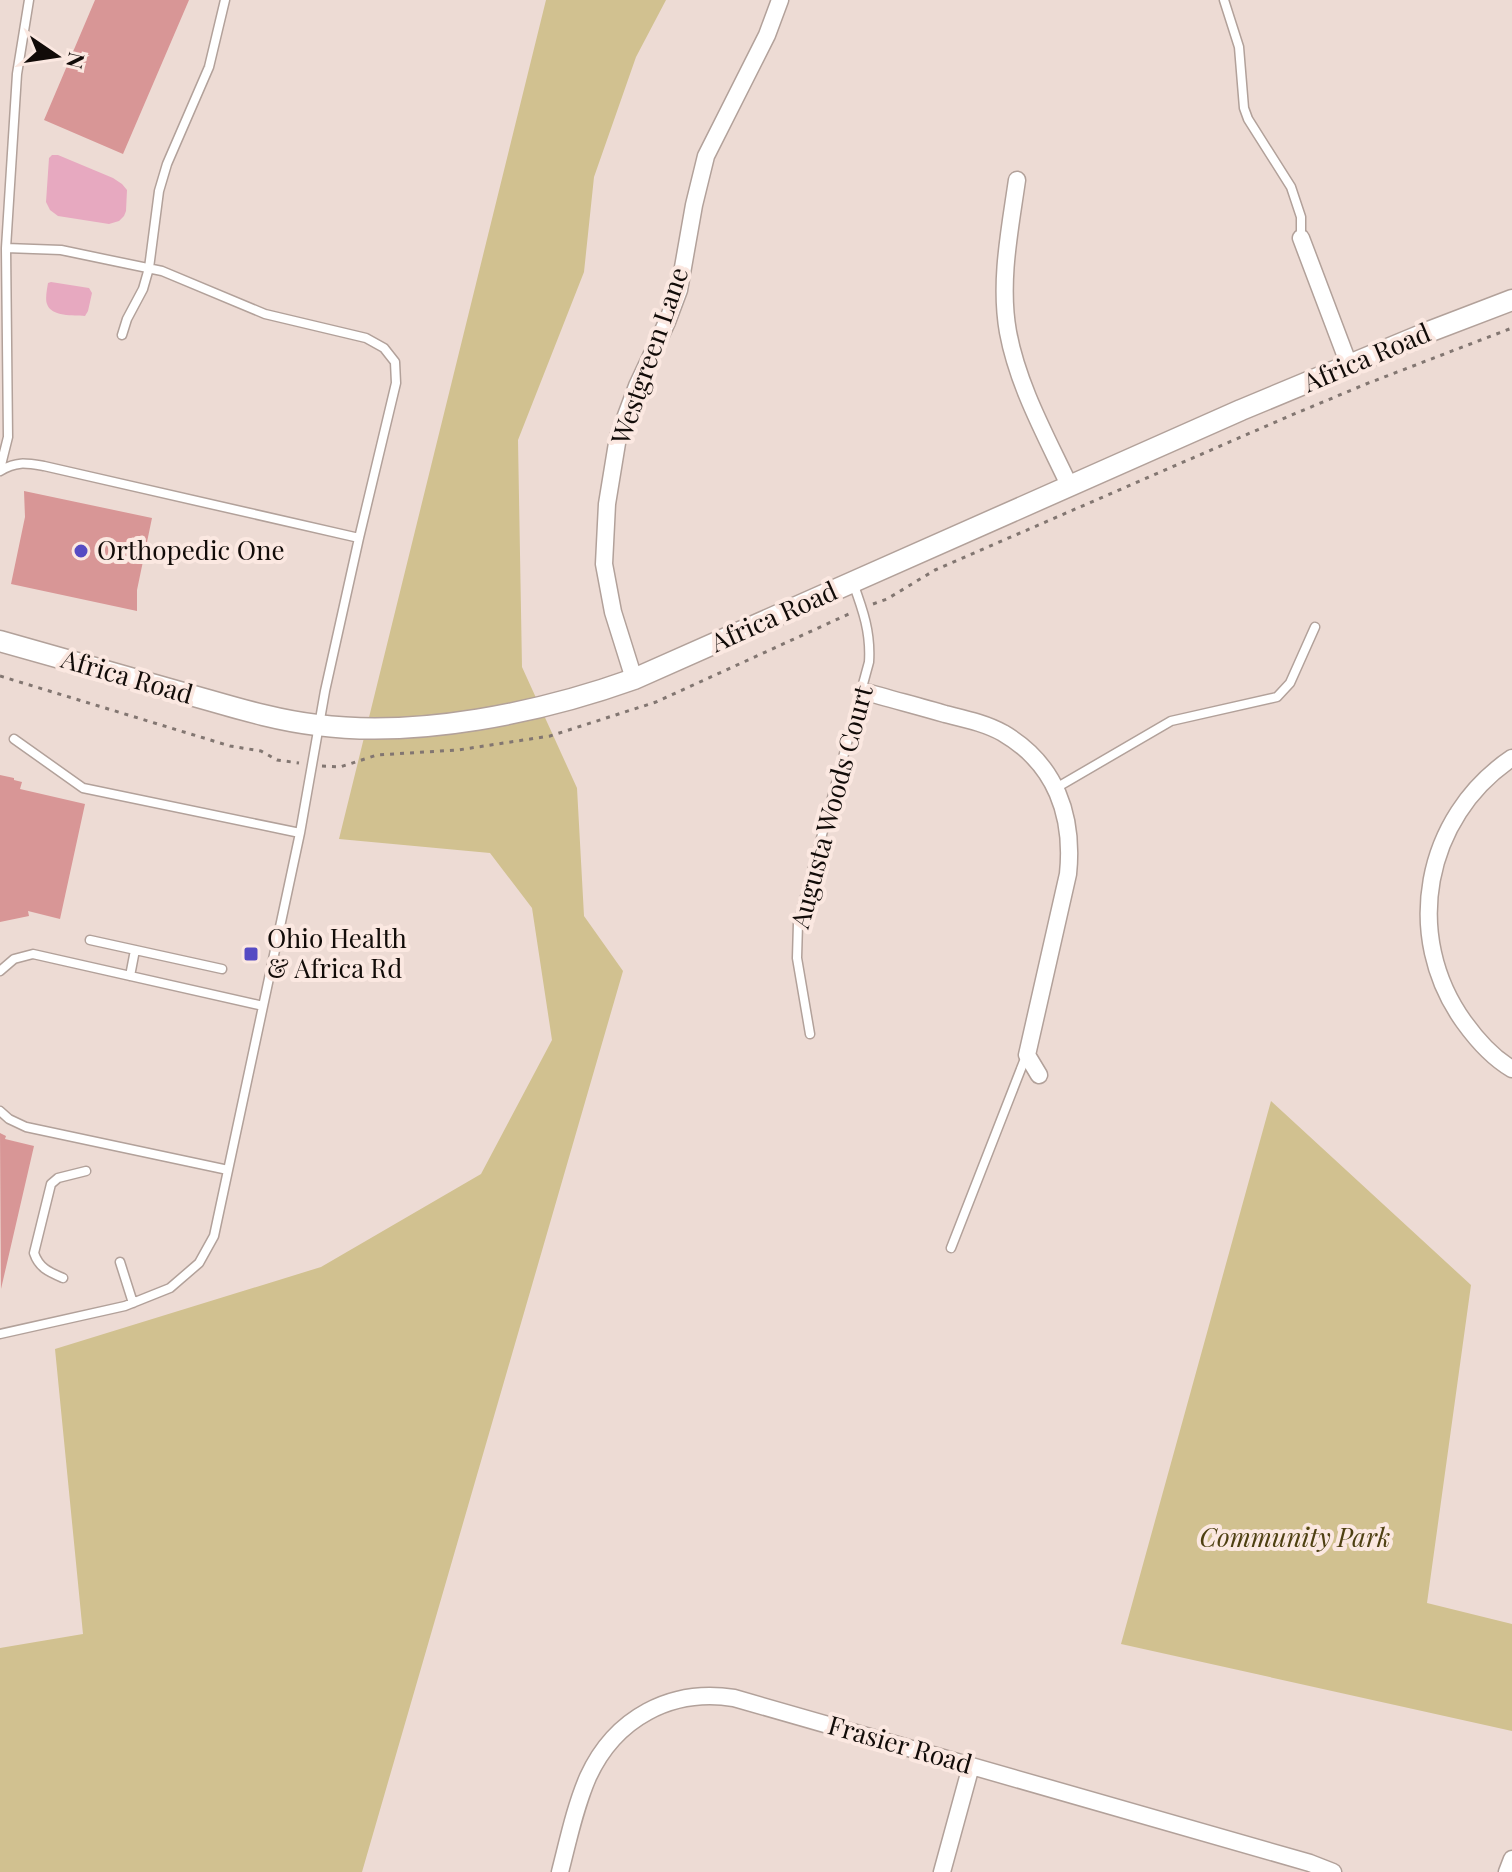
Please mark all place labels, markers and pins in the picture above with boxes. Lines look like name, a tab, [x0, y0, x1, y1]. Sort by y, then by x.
place label: Orthopedic One	[97, 532, 285, 567]
marker: Orthopedic One	[72, 542, 90, 560]
place label: Ohio Health & Africa Rd	[267, 920, 407, 985]
marker: Ohio Health & Africa Rd	[242, 945, 260, 963]

